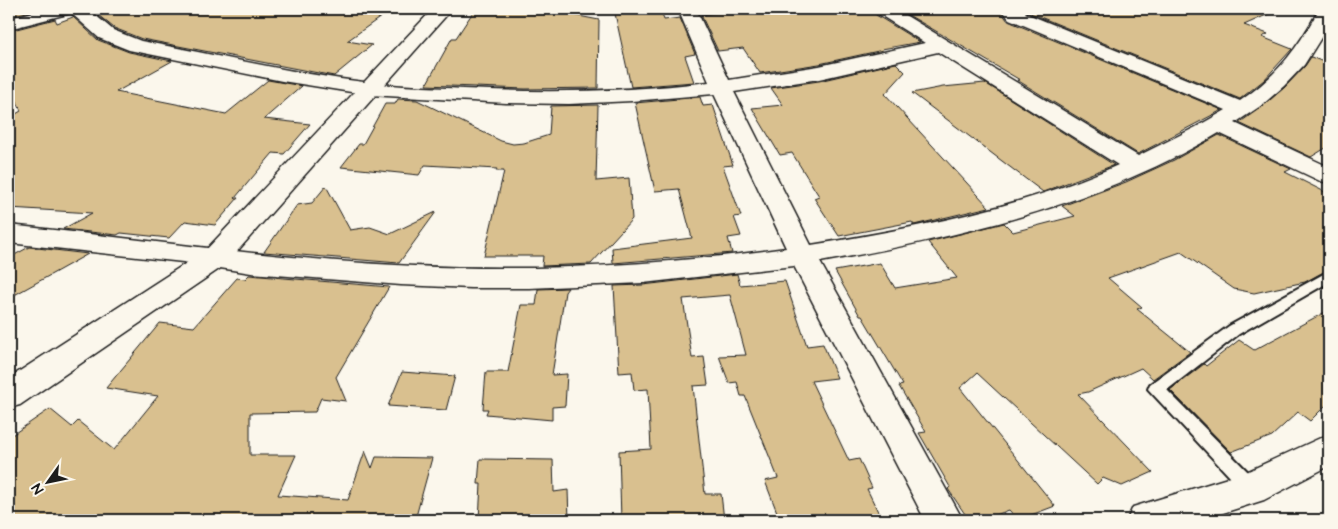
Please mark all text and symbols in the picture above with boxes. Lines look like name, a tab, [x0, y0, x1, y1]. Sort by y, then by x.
north arrow	[22, 456, 72, 506]
text: N	[27, 479, 49, 498]

